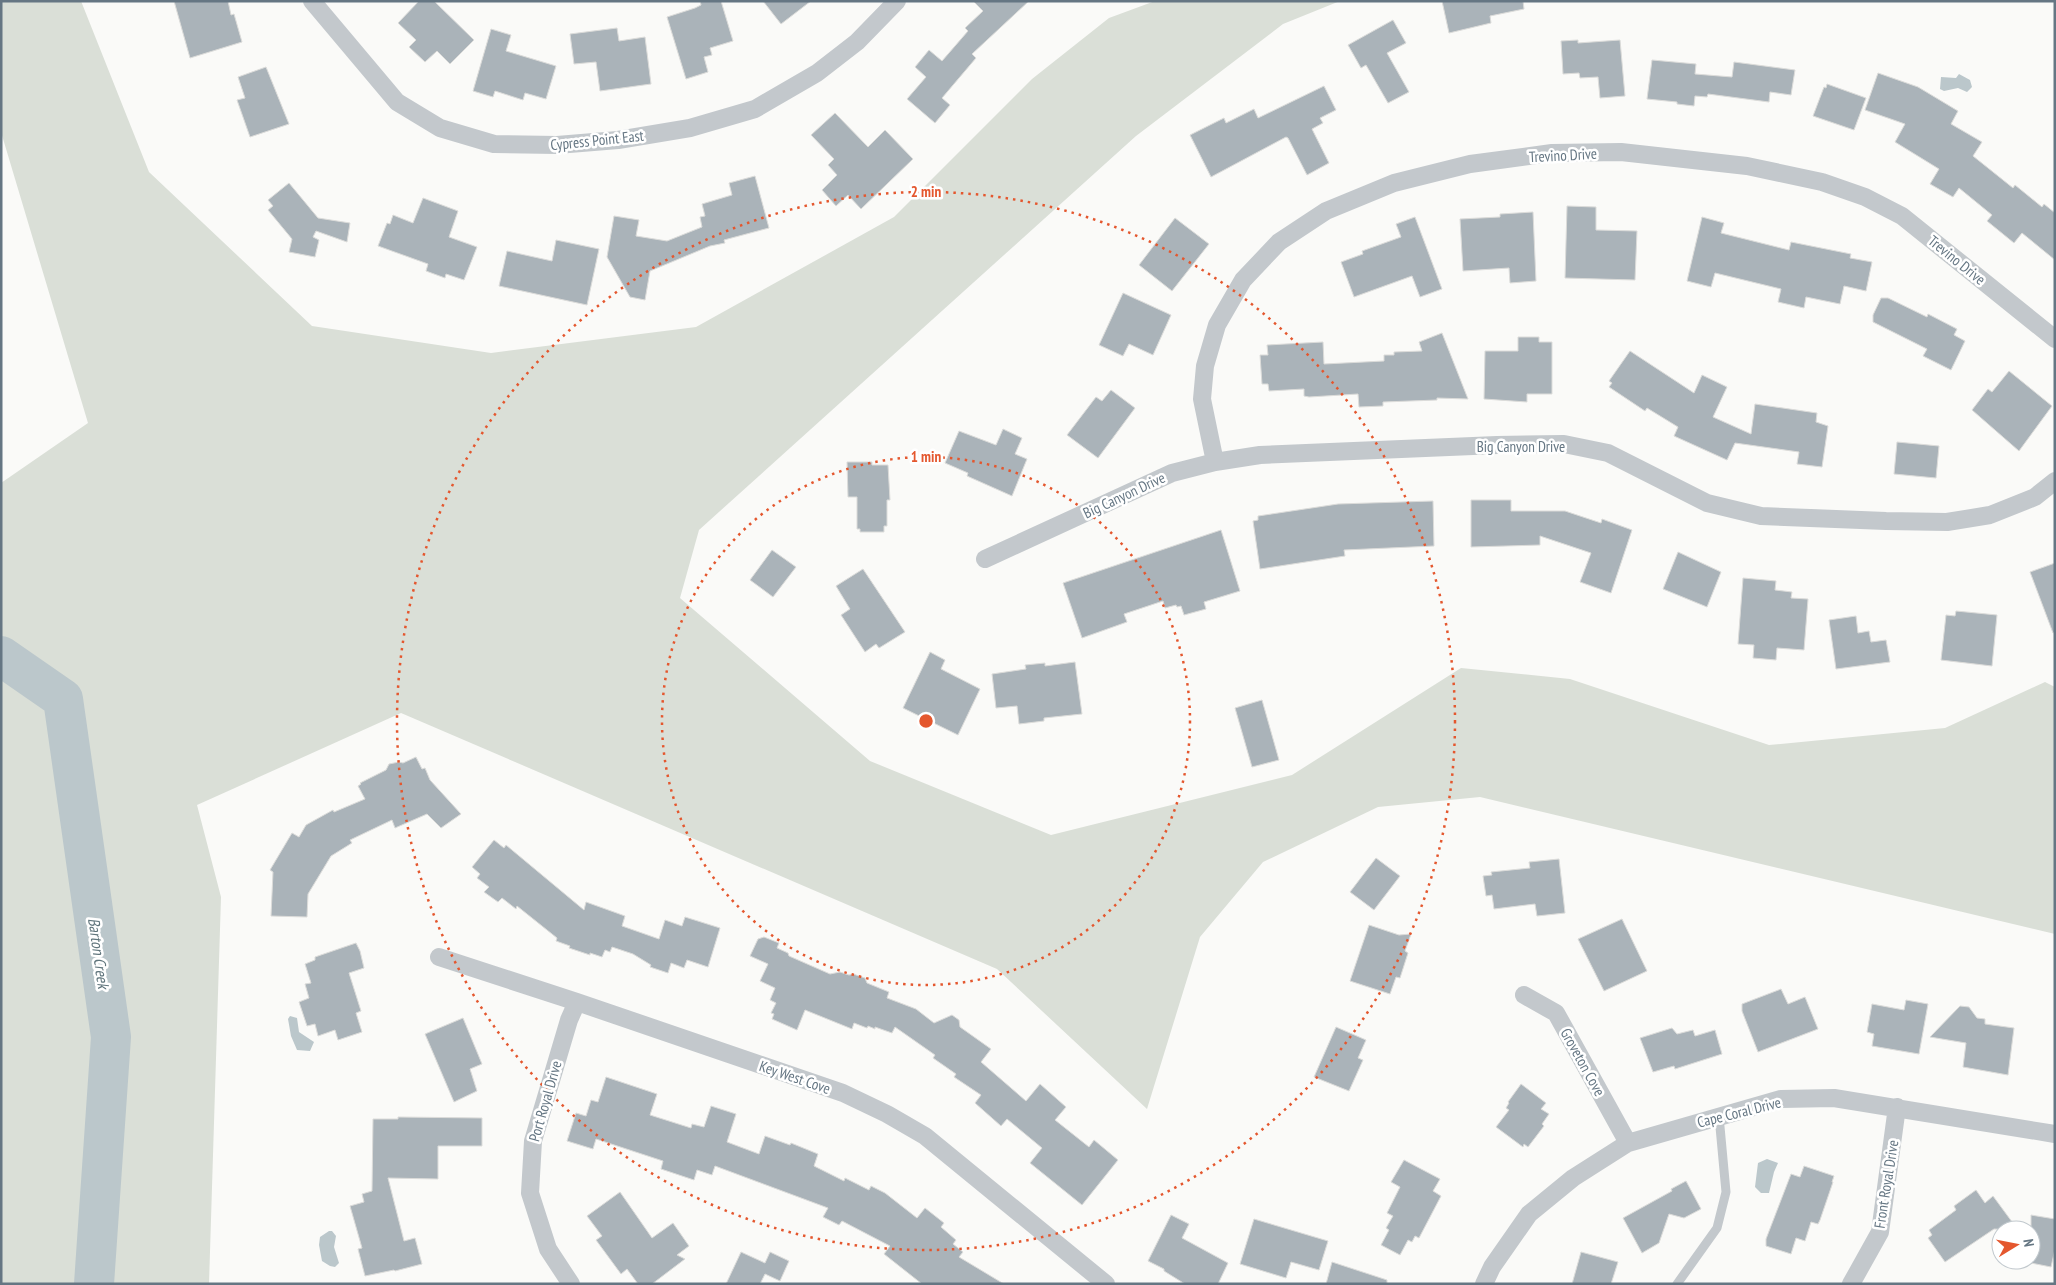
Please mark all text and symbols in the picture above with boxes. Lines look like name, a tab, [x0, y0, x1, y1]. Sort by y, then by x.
street label: Cypress Point East	[549, 126, 645, 154]
street label: Trevino Drive	[1529, 144, 1597, 166]
text: 2 min	[911, 182, 941, 201]
street label: Trevino Drive	[1925, 231, 1989, 289]
street label: Big Canyon Drive	[1477, 437, 1565, 456]
text: 1 min	[911, 447, 941, 466]
street label: Big Canyon Drive	[1080, 468, 1168, 522]
centre of rings	[917, 712, 935, 730]
water label: Barton Creek	[84, 916, 114, 991]
street label: Groveton Cove	[1557, 1025, 1609, 1099]
street label: Key West Cove	[757, 1056, 833, 1098]
street label: Port Royal Drive	[524, 1058, 566, 1144]
street label: Cape Coral Drive	[1695, 1092, 1783, 1132]
street label: Front Royal Drive	[1870, 1138, 1902, 1230]
north arrow	[1991, 1220, 2041, 1270]
text: N	[2019, 1237, 2038, 1248]

